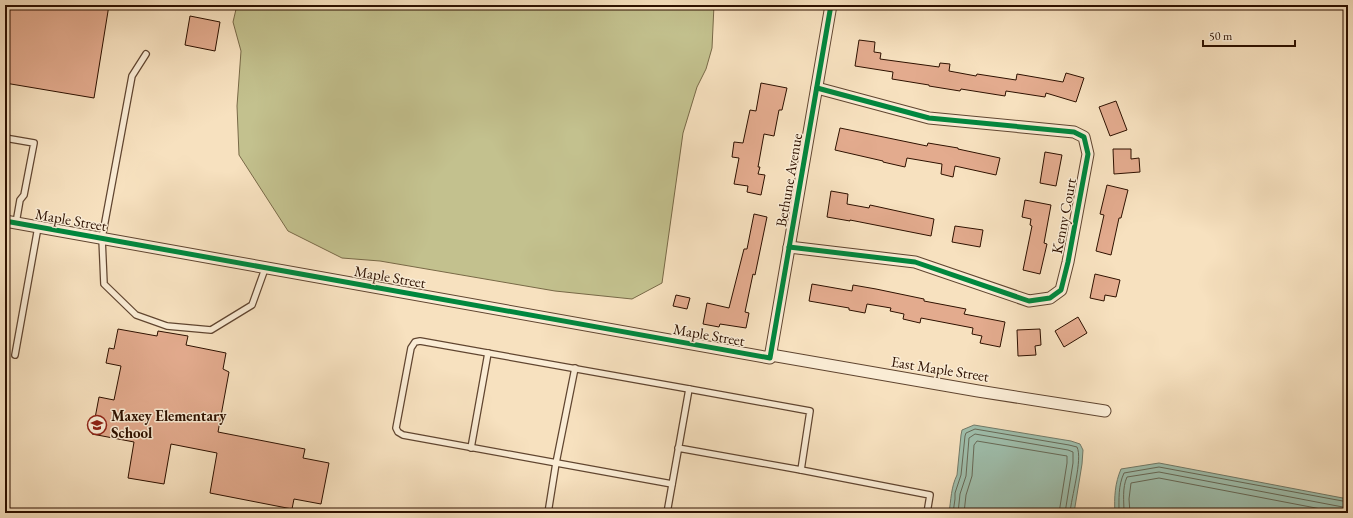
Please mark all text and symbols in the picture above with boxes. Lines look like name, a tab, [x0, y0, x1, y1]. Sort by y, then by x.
scale bar	[1203, 22, 1295, 48]
text: 50 m	[1209, 28, 1233, 44]
street label: Bethune Avenue	[771, 131, 806, 228]
street label: Kenny Court	[1047, 176, 1080, 255]
street label: Maple Street	[34, 204, 109, 235]
street label: Maple Street	[353, 261, 428, 292]
street label: Maple Street	[672, 319, 747, 350]
street label: East Maple Street	[890, 351, 991, 386]
place label: Maxey Elementary School	[111, 406, 227, 442]
school or university icon: Maxey Elementary School	[86, 414, 108, 436]

